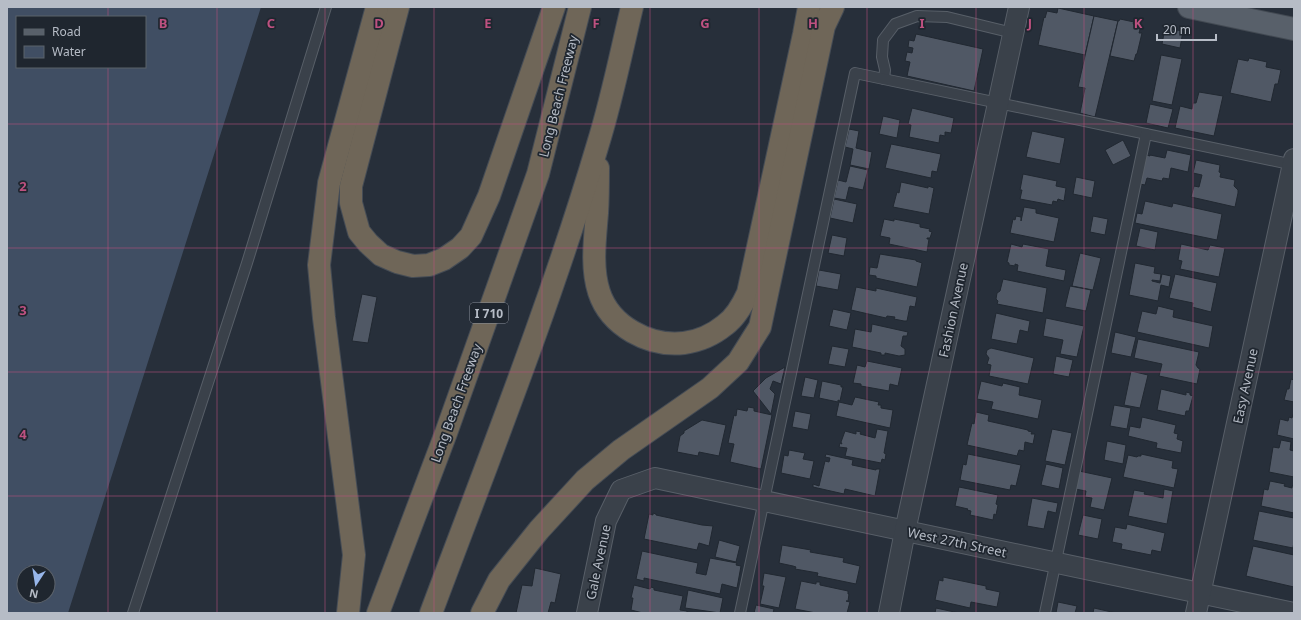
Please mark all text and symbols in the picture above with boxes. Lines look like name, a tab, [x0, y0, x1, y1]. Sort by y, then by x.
text: B	[159, 14, 167, 32]
text: C	[267, 14, 275, 32]
text: D	[374, 14, 384, 32]
text: E	[484, 14, 492, 32]
text: F	[592, 14, 600, 32]
text: G	[700, 14, 710, 32]
text: H	[808, 14, 818, 32]
text: I	[919, 14, 925, 32]
text: J	[1027, 14, 1032, 32]
text: K	[1134, 14, 1143, 32]
legend	[16, 16, 146, 68]
scale bar	[1157, 16, 1216, 42]
text: 20 m	[1163, 21, 1191, 38]
text: Road	[52, 23, 81, 40]
street label: Long Beach Freeway	[534, 33, 582, 159]
text: Water	[52, 43, 86, 60]
text: 2	[19, 177, 27, 195]
street label: Fashion Avenue	[934, 261, 972, 359]
text: 3	[19, 301, 27, 319]
road number: I 710	[470, 303, 508, 323]
street label: Long Beach Freeway	[426, 341, 486, 465]
street label: Easy Avenue	[1228, 347, 1262, 425]
text: 4	[19, 425, 27, 443]
street label: Gale Avenue	[581, 523, 615, 601]
street label: West 27th Street	[906, 523, 1008, 561]
north arrow	[16, 564, 56, 604]
text: N	[28, 586, 40, 603]

